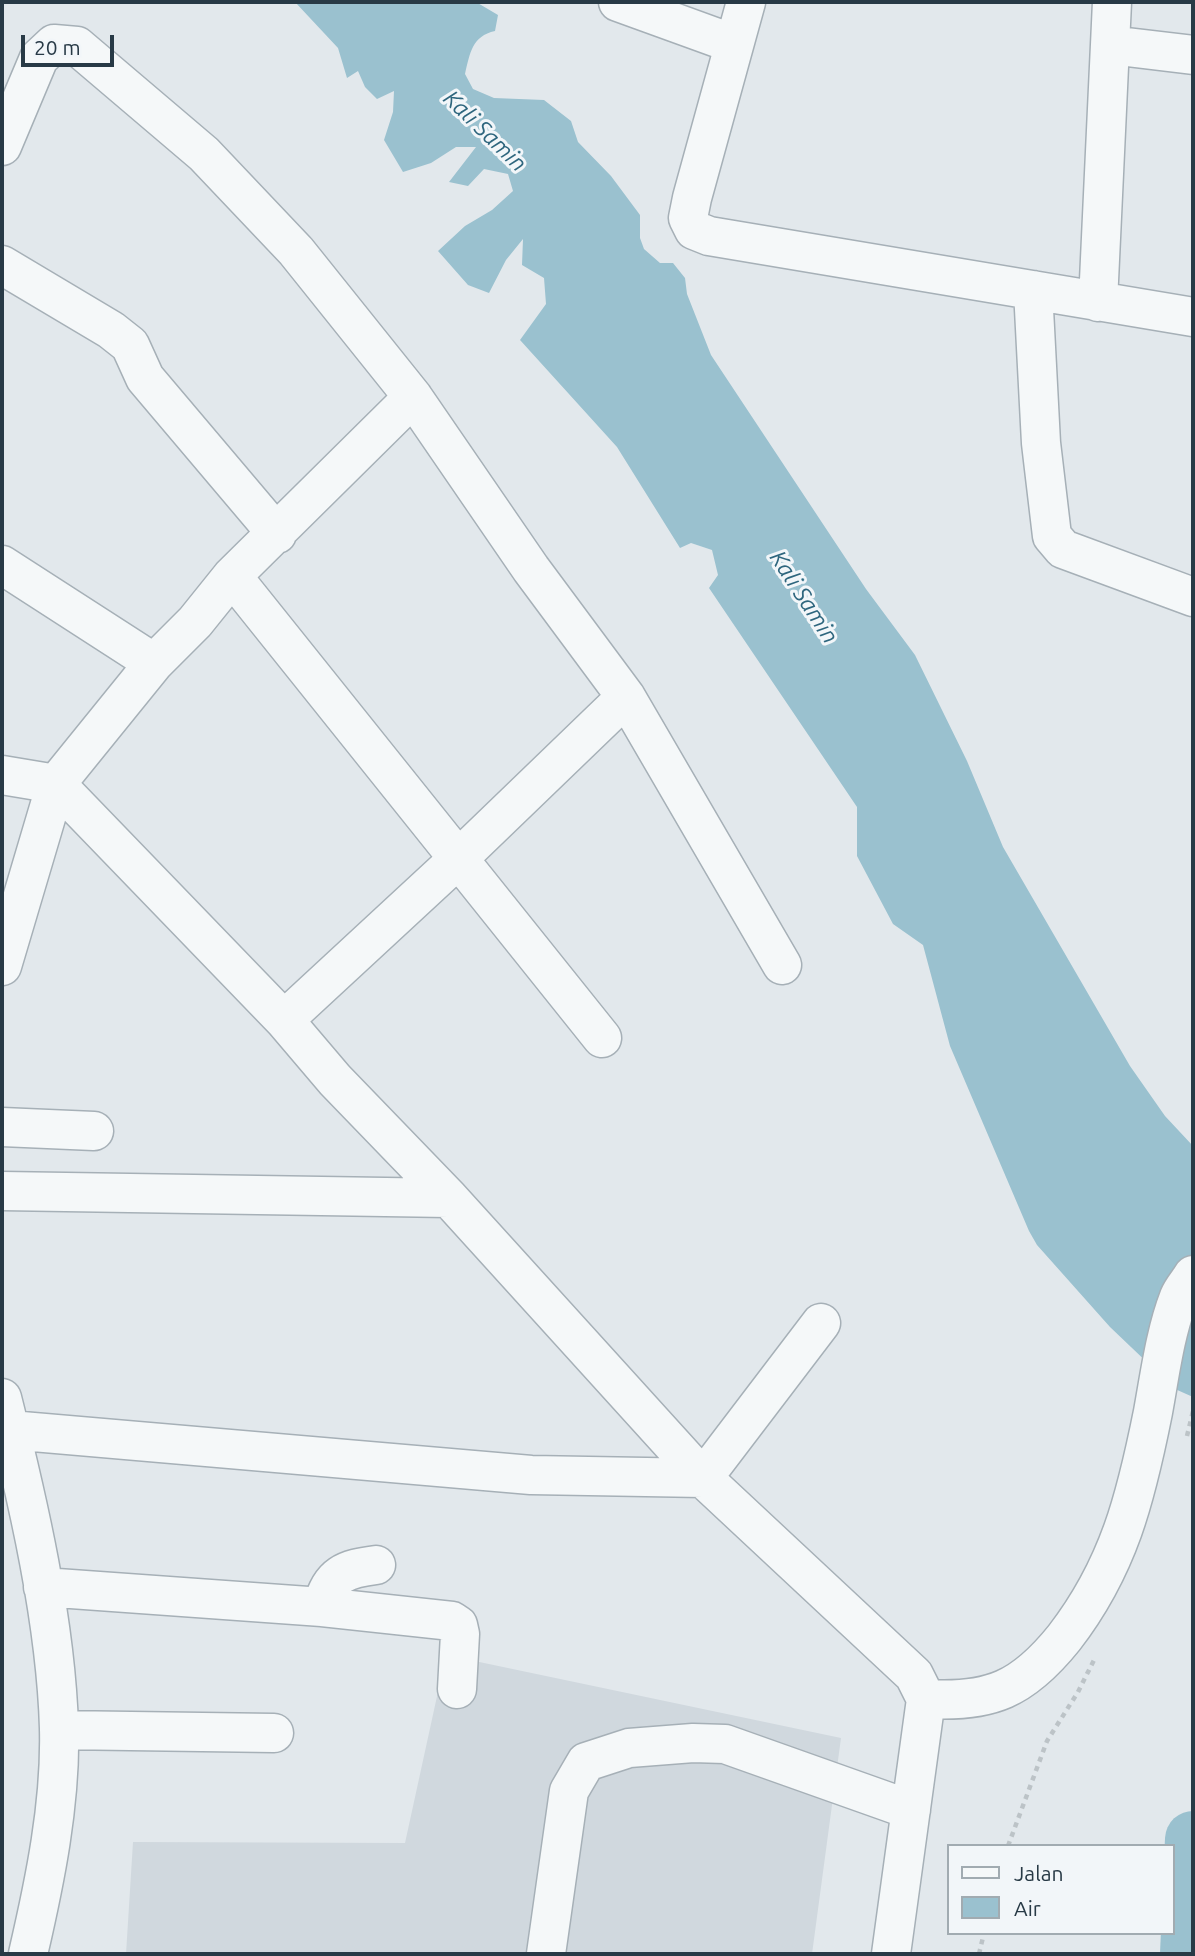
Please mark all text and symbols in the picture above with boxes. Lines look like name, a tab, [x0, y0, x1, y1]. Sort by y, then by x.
scale bar	[24, 21, 117, 65]
text: 20 m	[34, 35, 81, 59]
water label: Kali Samin	[438, 85, 532, 177]
water label: Kali Samin	[764, 545, 844, 649]
legend	[946, 1844, 1174, 1935]
text: Jalan	[1014, 1861, 1063, 1885]
text: Air	[1014, 1896, 1041, 1920]

